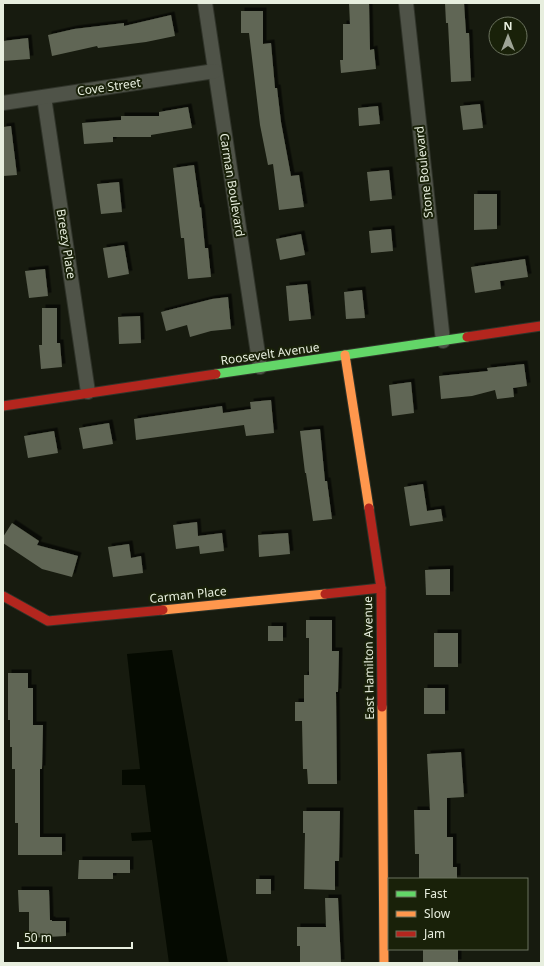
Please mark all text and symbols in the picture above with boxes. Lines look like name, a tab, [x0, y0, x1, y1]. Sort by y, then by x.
north arrow	[488, 16, 528, 56]
text: N	[504, 18, 512, 33]
street label: Cove Street	[76, 74, 143, 99]
street label: Stone Boulevard	[410, 125, 437, 219]
street label: Carman Boulevard	[216, 132, 249, 238]
street label: Breezy Place	[53, 208, 80, 280]
street label: Roosevelt Avenue	[219, 338, 321, 369]
street label: Carman Place	[149, 582, 228, 607]
street label: East Hamilton Avenue	[359, 596, 378, 720]
legend	[388, 878, 528, 950]
text: Fast	[424, 885, 448, 902]
text: Slow	[424, 905, 451, 922]
scale bar	[18, 924, 132, 950]
text: Jam	[423, 925, 445, 942]
text: 50 m	[24, 929, 52, 946]

